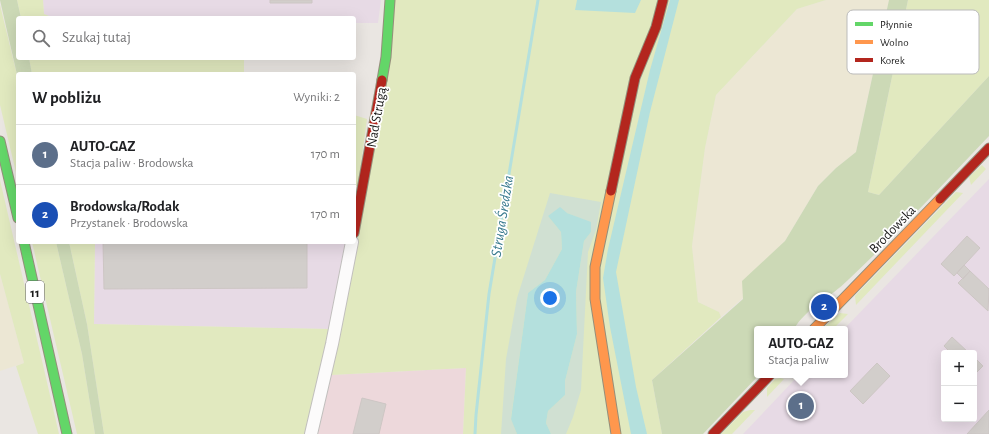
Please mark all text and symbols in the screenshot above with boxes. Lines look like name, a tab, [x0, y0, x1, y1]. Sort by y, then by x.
legend	[847, 10, 979, 74]
search box	[16, 16, 356, 60]
text: Płynnie	[880, 19, 912, 30]
icon: search	[30, 27, 52, 49]
text: Szukaj tutaj	[62, 30, 131, 45]
text: Wolno	[880, 37, 909, 48]
text: Korek	[880, 55, 905, 66]
street label: Nad Strugą	[365, 85, 389, 148]
text: W pobliżu	[32, 89, 101, 106]
text: Wyniki: 2	[293, 91, 340, 104]
text: AUTO-GAZ	[70, 139, 136, 154]
text: 1	[43, 148, 47, 161]
text: 170 m	[311, 148, 340, 161]
text: Stacja paliw · Brodowska	[70, 157, 193, 170]
water label: Struga Średzka	[487, 174, 516, 258]
text: Brodowska/Rodak	[70, 199, 180, 214]
street label: Brodowska	[867, 203, 919, 256]
text: 2	[42, 208, 48, 221]
text: 170 m	[311, 208, 340, 221]
text: Przystanek · Brodowska	[70, 217, 188, 230]
road number: 11	[26, 281, 44, 303]
your location	[540, 288, 560, 308]
pin: 2	[811, 292, 837, 322]
popup	[754, 326, 848, 378]
text: AUTO-GAZ	[768, 336, 834, 351]
map controls	[941, 350, 977, 422]
button: +	[941, 350, 977, 386]
text: Stacja paliw	[768, 354, 829, 367]
button: −	[941, 386, 977, 422]
pin: 1	[788, 391, 814, 421]

